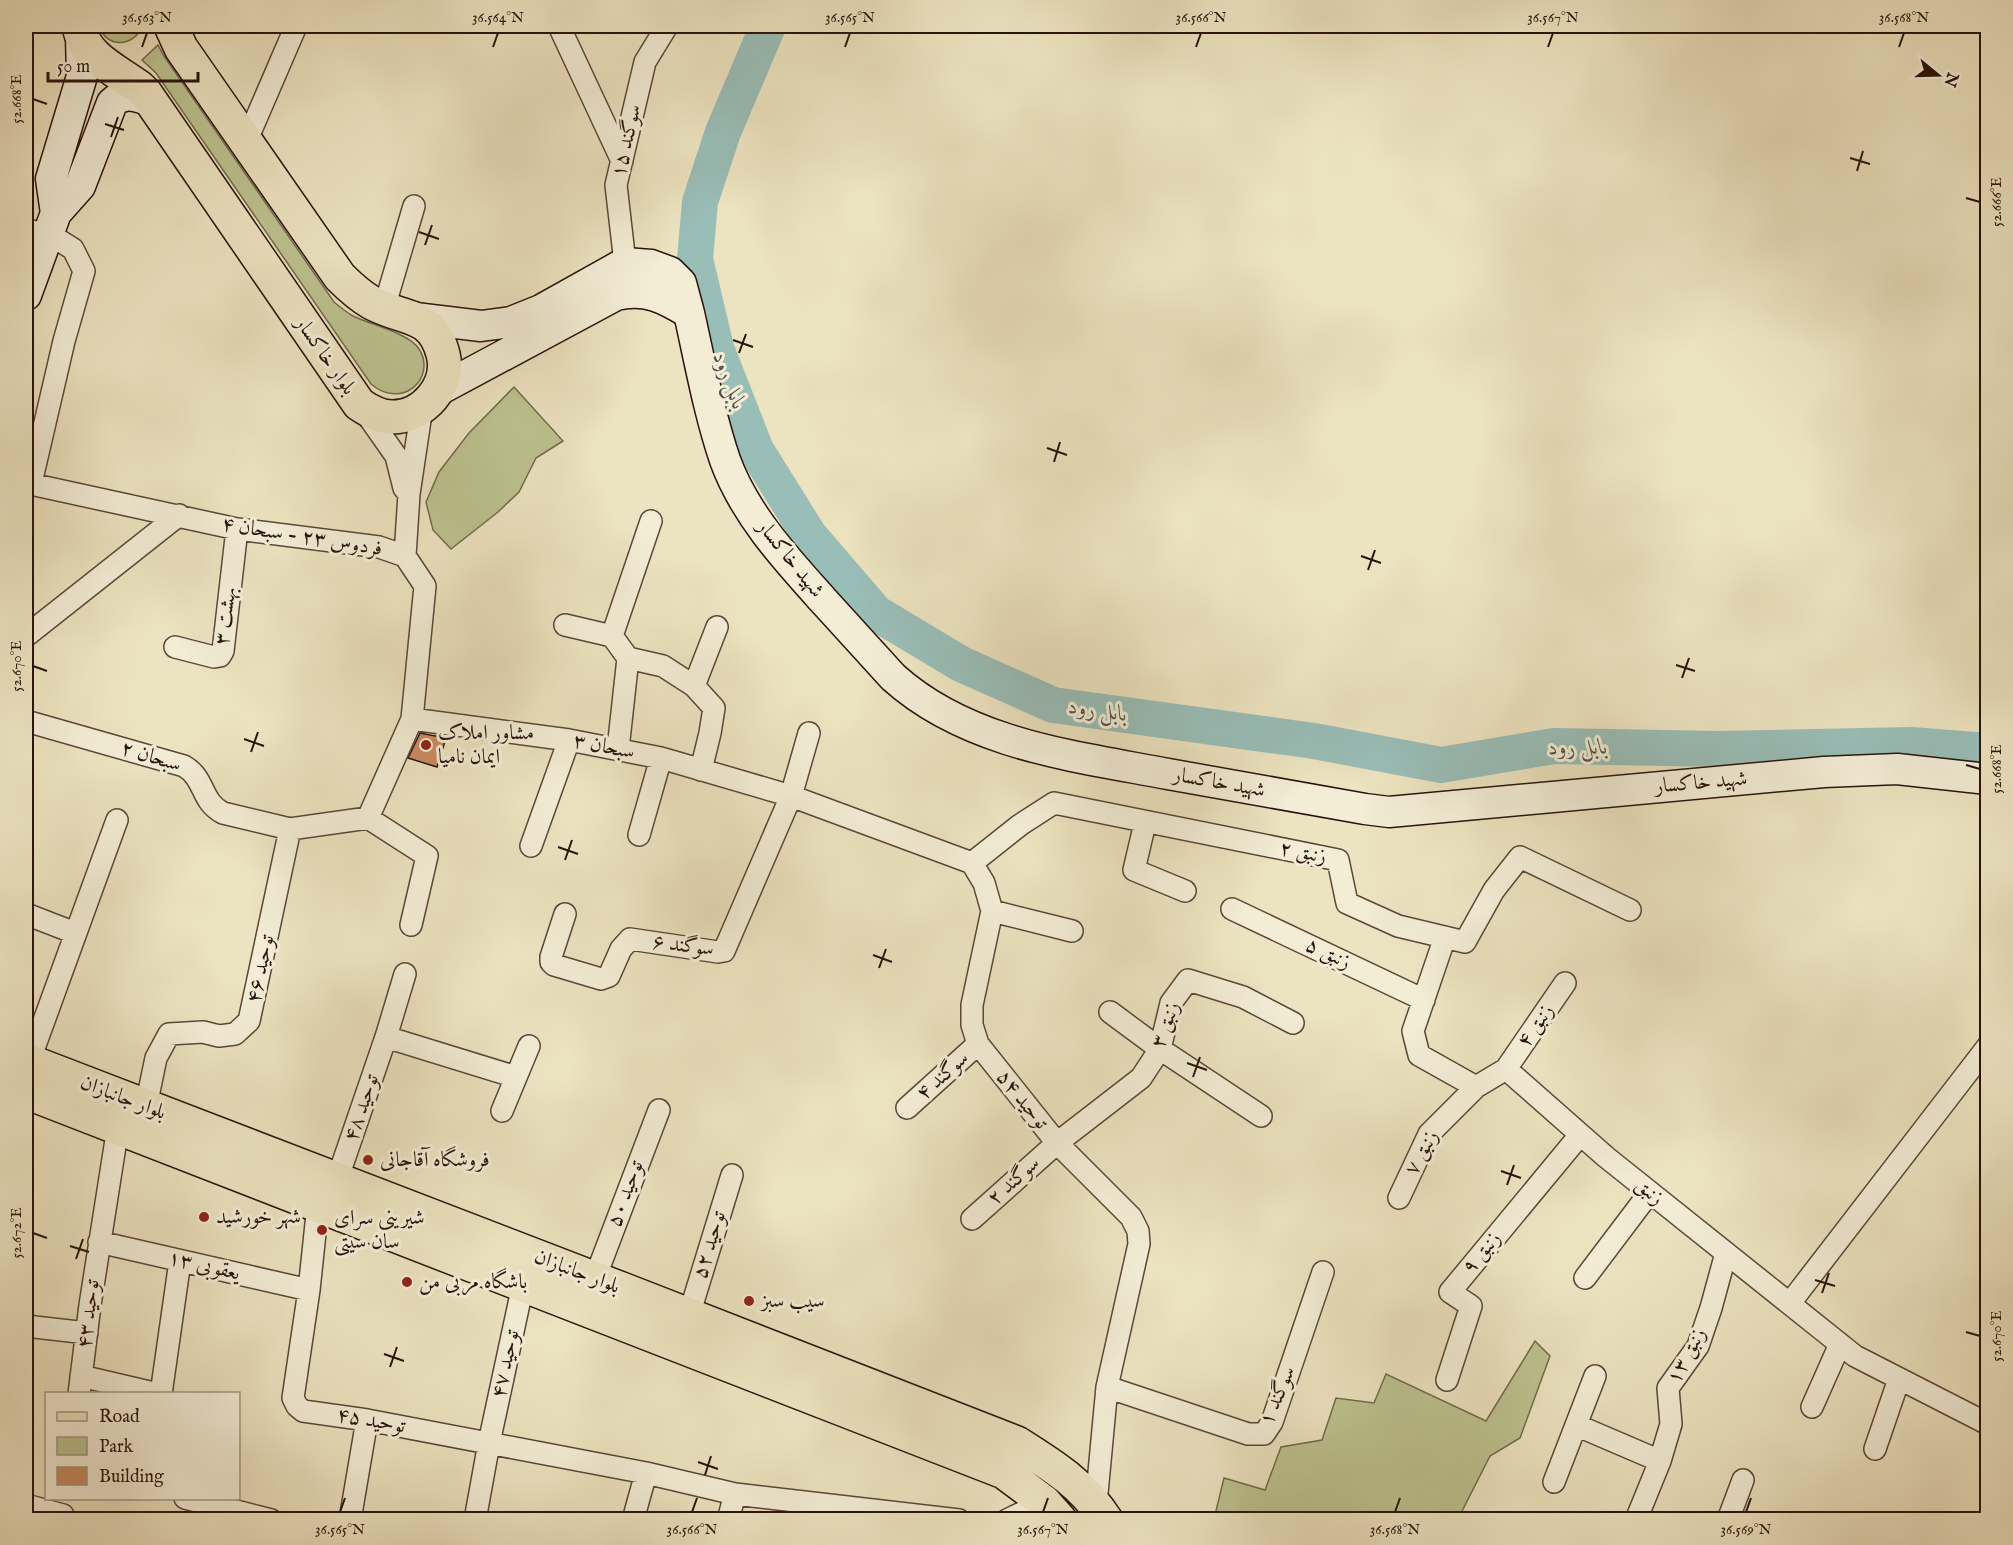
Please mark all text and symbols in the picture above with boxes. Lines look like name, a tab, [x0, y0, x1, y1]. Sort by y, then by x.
text: 36.563°N	[122, 8, 172, 27]
text: 36.564°N	[472, 8, 524, 27]
text: 36.565°N	[825, 8, 875, 27]
text: 36.566°N	[1176, 8, 1226, 27]
text: 36.567°N	[1527, 8, 1579, 27]
text: 36.568°N	[1879, 8, 1929, 27]
scale bar	[48, 45, 198, 83]
north arrow	[1908, 45, 1968, 105]
text: 50 m	[57, 56, 90, 79]
text: N	[1939, 68, 1962, 89]
text: 52.668°E	[7, 74, 26, 124]
street label: سوگند ۱۵	[606, 102, 648, 180]
text: 52.666°E	[1987, 177, 2006, 227]
street label: بلوار خاکسار	[287, 310, 362, 401]
water label: بابل رود	[705, 348, 753, 414]
street label: فردوس ۲۳ - سبحان ۴	[220, 511, 384, 563]
street label: شهید خاکسار	[749, 513, 830, 604]
street label: بهشت ۳	[209, 585, 243, 647]
text: 52.670°E	[7, 640, 26, 692]
water label: بابل رود	[1066, 693, 1130, 729]
place label: مشاور املاک ایمان نامیا	[438, 720, 534, 771]
street label: سبحان ۳	[571, 728, 637, 766]
water label: بابل رود	[1548, 733, 1608, 763]
street label: سبحان ۲	[117, 735, 185, 779]
marker: مشاور املاک ایمان نامیا	[419, 738, 433, 752]
text: 52.668°E	[1987, 744, 2006, 794]
street label: شهید خاکسار	[1169, 761, 1267, 804]
street label: شهید خاکسار	[1652, 765, 1748, 801]
street label: زنبق ۲	[1277, 835, 1329, 871]
street label: سوگند ۶	[651, 929, 715, 963]
street label: توحید ۴۶	[241, 931, 282, 1006]
street label: زنبق ۵	[1301, 932, 1355, 976]
street label: زنبق ۳	[1145, 998, 1187, 1052]
street label: زنبق ۴	[1511, 999, 1561, 1053]
street label: سوگند ۴	[911, 1045, 975, 1107]
street label: توحید ۵۴	[990, 1065, 1055, 1136]
street label: بلوار جانبازان	[76, 1069, 170, 1127]
street label: توحید ۴۸	[338, 1070, 386, 1145]
street label: زنبق ۷	[1399, 1126, 1445, 1180]
place label: فروشگاه آقاجانی	[380, 1146, 490, 1174]
street label: سوگند ۲	[982, 1150, 1046, 1212]
marker: فروشگاه آقاجانی	[361, 1153, 375, 1167]
street label: توحید ۵۰	[601, 1156, 651, 1231]
street label: زنبق	[1629, 1172, 1669, 1212]
place label: شهر خورشید	[216, 1204, 301, 1231]
place label: شیرینی سرای سان سیتی	[334, 1205, 425, 1256]
text: 52.672°E	[7, 1207, 26, 1259]
street label: توحید ۵۲	[687, 1207, 733, 1282]
marker: شهر خورشید	[197, 1210, 211, 1224]
marker: شیرینی سرای سان سیتی	[315, 1223, 329, 1237]
street label: زنبق ۹	[1456, 1226, 1508, 1280]
street label: بلوار جانبازان	[530, 1243, 624, 1301]
street label: یعقوبی ۱۳	[165, 1245, 244, 1288]
place label: باشگاه مربی من	[419, 1268, 527, 1296]
marker: باشگاه مربی من	[400, 1275, 414, 1289]
street label: توحید ۴۳	[71, 1277, 107, 1350]
place label: سیب سبز	[759, 1288, 825, 1315]
marker: سیب سبز	[742, 1294, 756, 1308]
text: 52.670°E	[1987, 1310, 2006, 1362]
street label: زنبق ۱۳	[1661, 1323, 1713, 1389]
street label: توحید ۴۷	[486, 1326, 527, 1401]
street label: سوگند ۱	[1253, 1362, 1303, 1430]
legend	[45, 1392, 240, 1500]
street label: توحید ۴۵	[335, 1402, 408, 1440]
text: Road	[99, 1406, 140, 1429]
text: Park	[99, 1436, 134, 1459]
text: Building	[99, 1466, 164, 1489]
text: 36.565°N	[315, 1520, 365, 1539]
text: 36.566°N	[667, 1520, 717, 1539]
text: 36.567°N	[1017, 1520, 1069, 1539]
text: 36.568°N	[1370, 1520, 1420, 1539]
text: 36.569°N	[1720, 1520, 1772, 1539]

